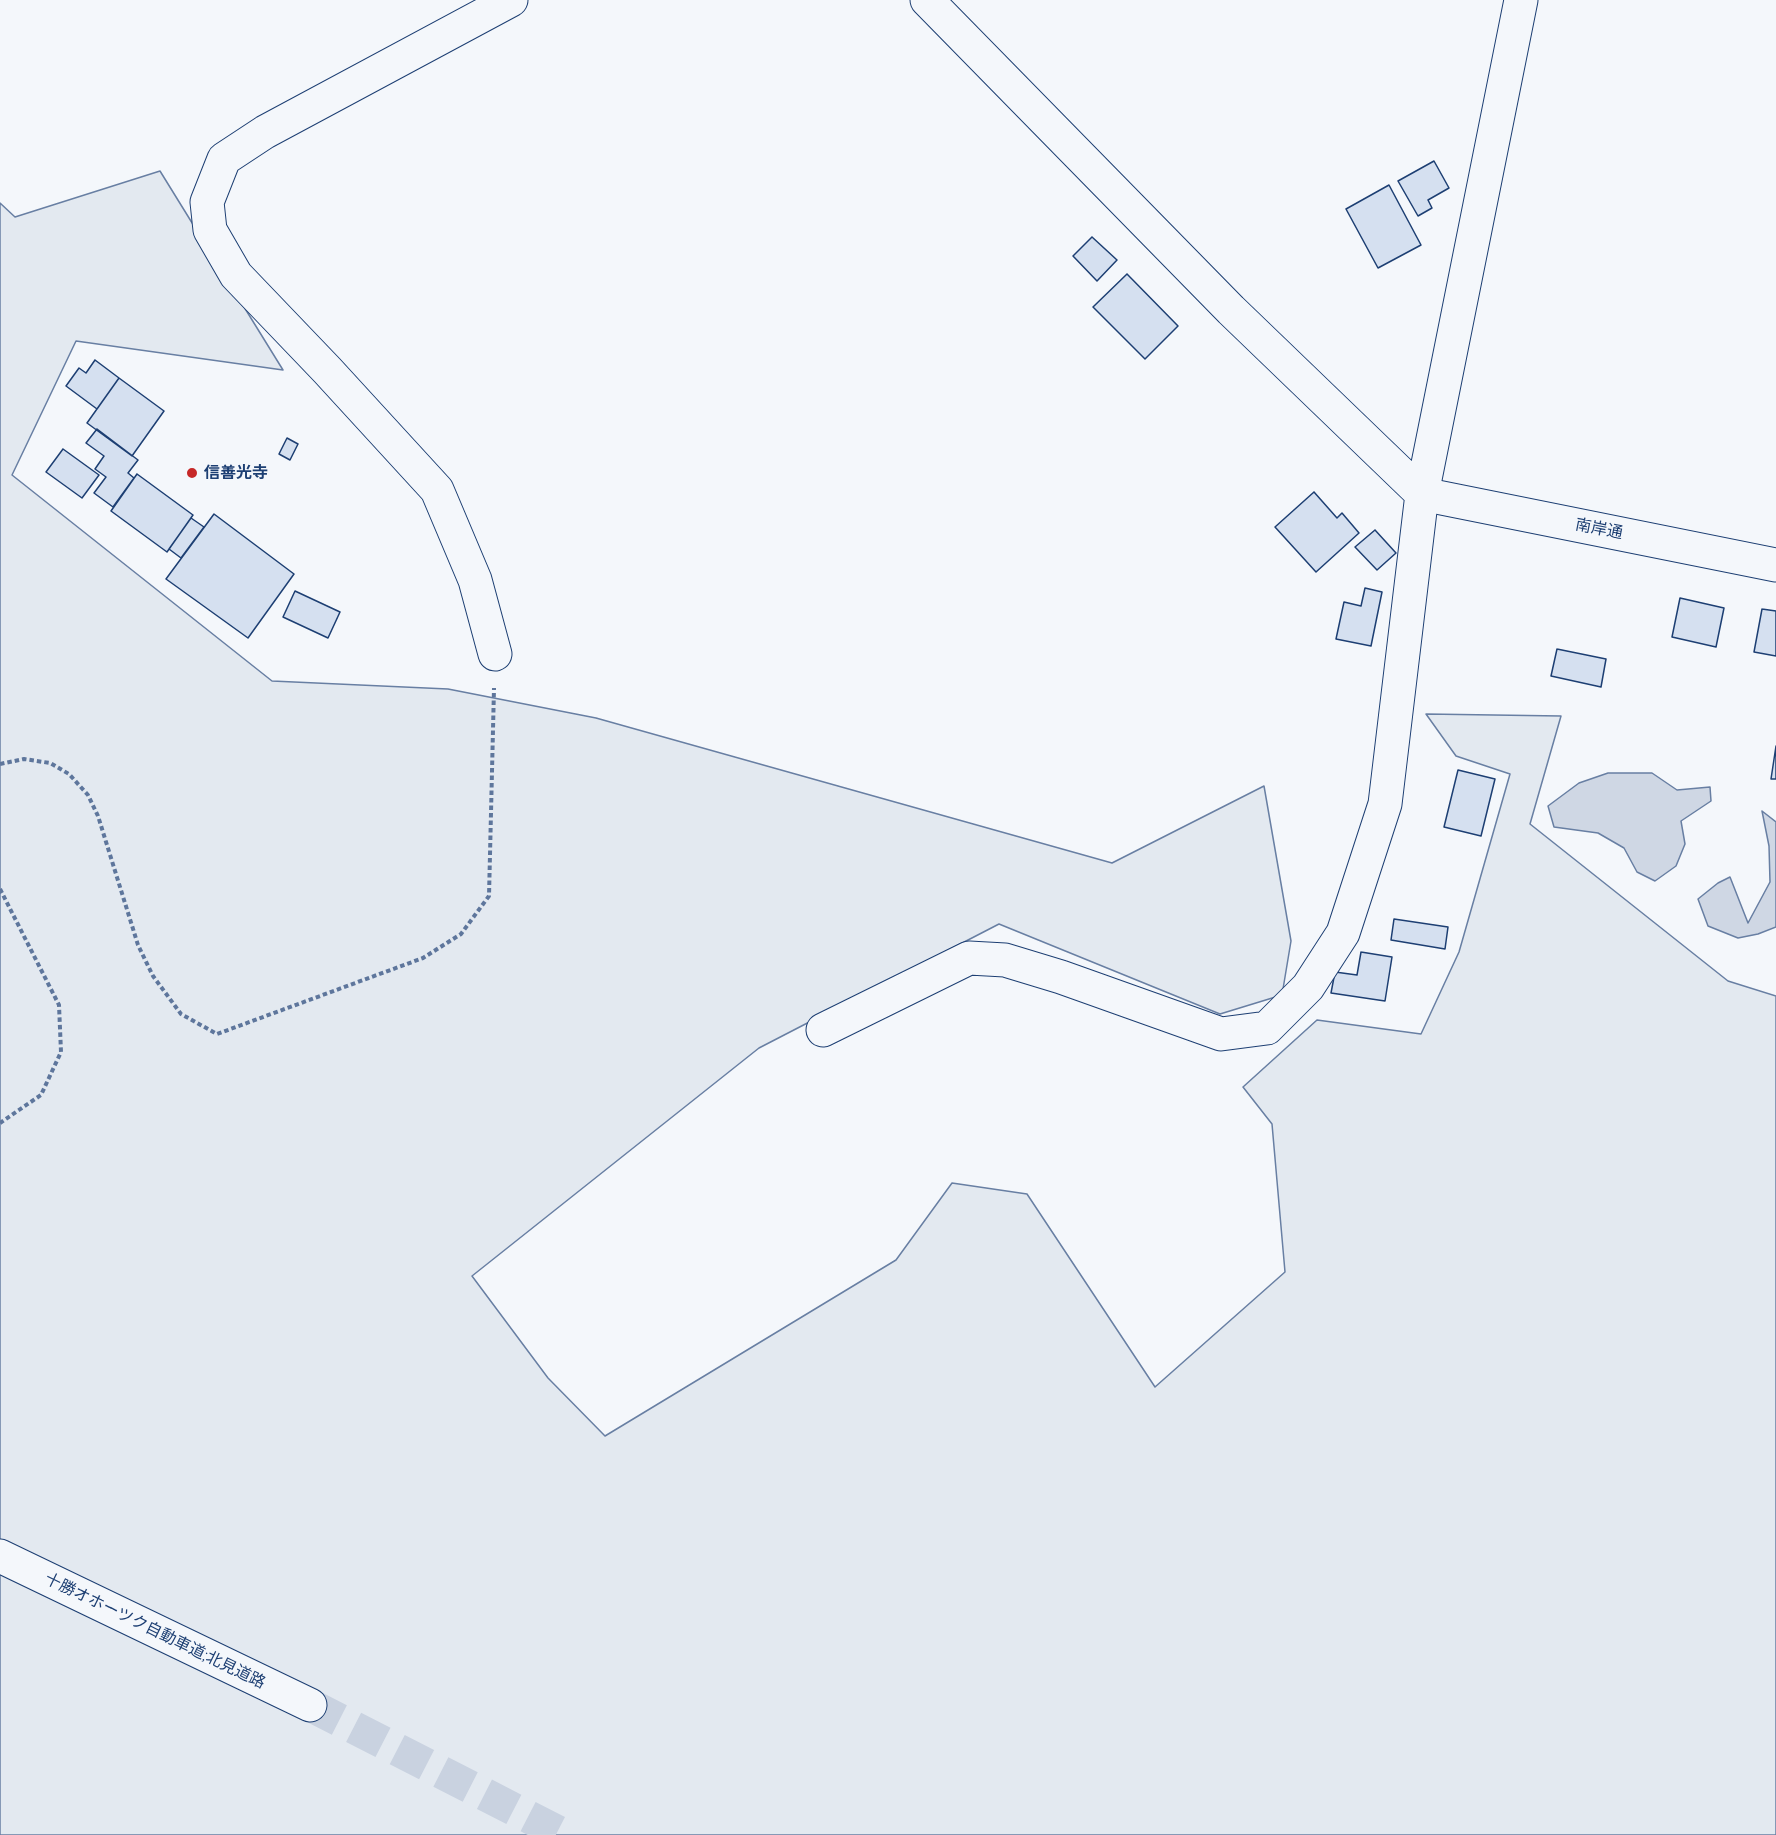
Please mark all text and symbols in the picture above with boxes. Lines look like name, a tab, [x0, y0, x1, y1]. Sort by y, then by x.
place label: 信善光寺	[204, 463, 268, 483]
marker: 信善光寺	[185, 466, 199, 480]
street label: 南岸通	[1574, 515, 1624, 543]
street label: 十勝オホーツク自動車道;北見道路	[42, 1569, 268, 1693]

